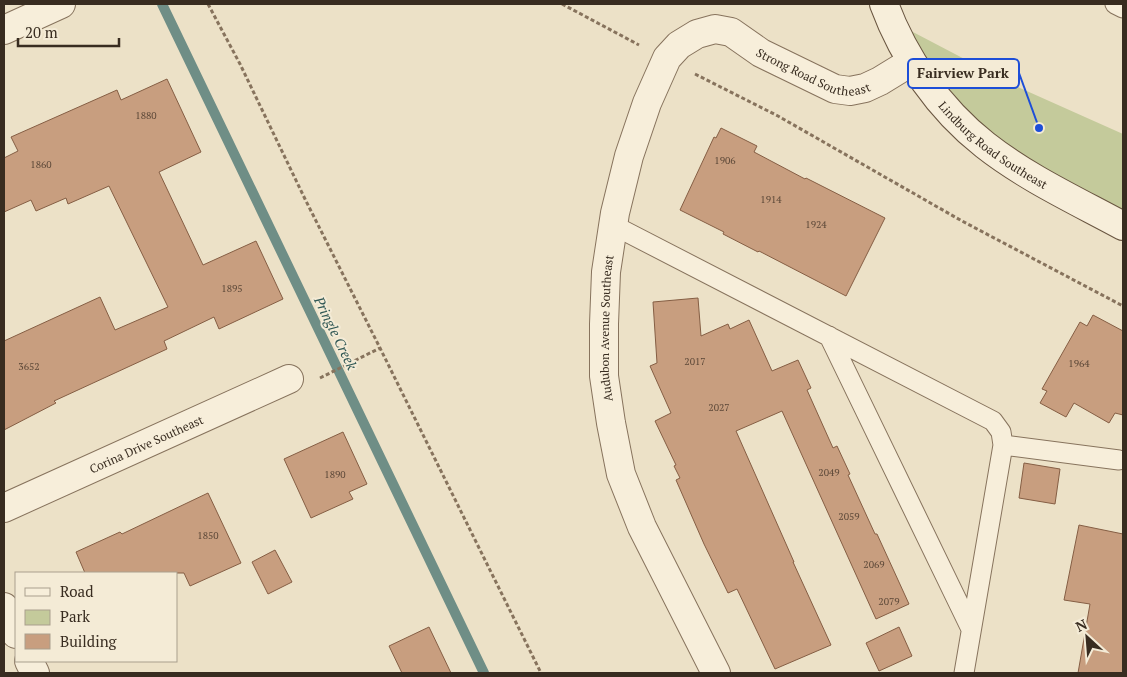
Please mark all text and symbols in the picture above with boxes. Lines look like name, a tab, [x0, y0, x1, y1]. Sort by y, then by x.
scale bar	[18, 15, 119, 47]
text: 20 m	[25, 22, 58, 42]
street label: Strong Road Southeast	[753, 45, 873, 99]
callout: Fairview Park	[908, 59, 1019, 88]
text: Fairview Park	[917, 63, 1010, 82]
street label: Lindburg Road Southeast	[936, 98, 1051, 192]
house number: 1880	[135, 109, 157, 122]
house number: 1906	[714, 154, 736, 167]
house number: 1860	[30, 158, 52, 171]
house number: 1914	[760, 193, 782, 206]
house number: 1924	[805, 218, 827, 231]
street label: Audubon Avenue Southeast	[596, 253, 616, 403]
house number: 1895	[221, 282, 243, 295]
water label: Pringle Creek	[310, 292, 362, 373]
house number: 2017	[684, 355, 706, 368]
house number: 1964	[1068, 357, 1090, 370]
house number: 3652	[18, 360, 40, 373]
house number: 2027	[708, 401, 730, 414]
street label: Corina Drive Southeast	[87, 411, 206, 476]
house number: 2049	[818, 466, 840, 479]
house number: 1890	[324, 468, 346, 481]
house number: 2059	[838, 510, 860, 523]
house number: 1850	[197, 529, 219, 542]
house number: 2069	[863, 558, 885, 571]
legend	[15, 572, 178, 662]
text: Road	[60, 581, 93, 601]
house number: 2079	[878, 595, 900, 608]
text: Park	[60, 606, 90, 626]
north arrow	[1062, 612, 1112, 662]
text: N	[1072, 614, 1090, 636]
text: Building	[60, 631, 118, 651]

